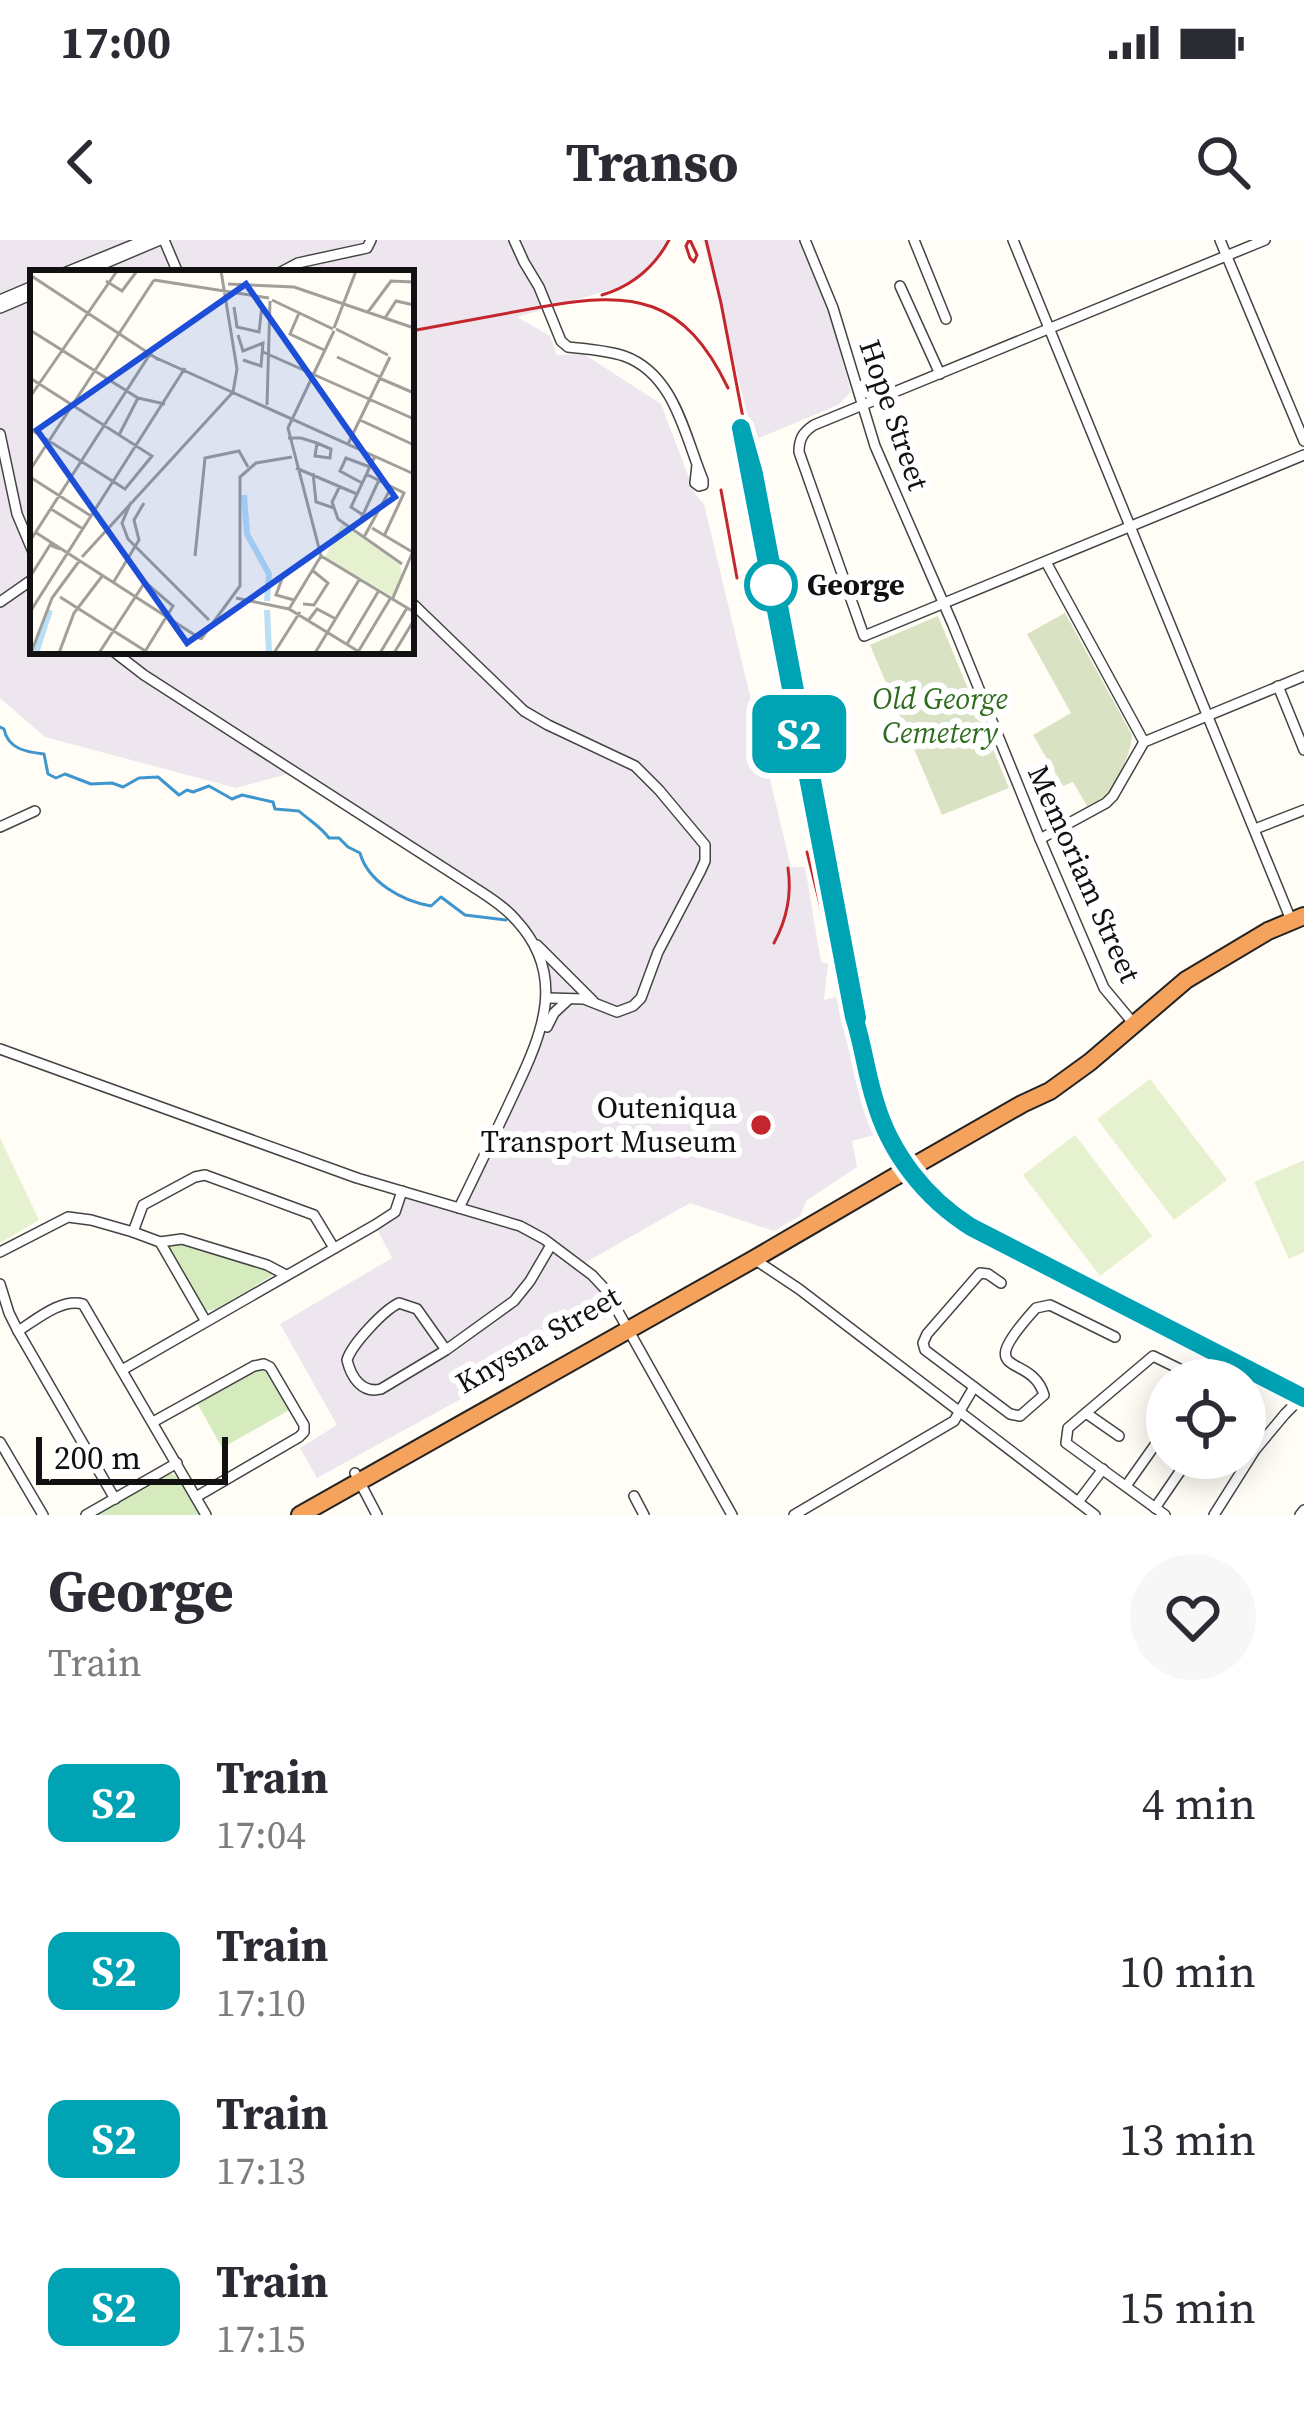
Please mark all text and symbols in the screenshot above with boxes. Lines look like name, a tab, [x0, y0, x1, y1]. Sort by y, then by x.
text: 17:00	[60, 11, 171, 73]
text: Transo	[566, 125, 738, 199]
icon: back	[48, 129, 114, 195]
icon: search	[1190, 129, 1256, 195]
inset map	[30, 270, 414, 654]
street label: Hope Street	[850, 334, 939, 496]
marker: George	[746, 560, 796, 610]
place label: George	[807, 564, 905, 605]
park label: Old George Cemetery	[872, 678, 1008, 753]
line badge: S2	[745, 695, 853, 773]
text: S2	[776, 705, 822, 763]
street label: Memoriam Street	[1018, 759, 1151, 989]
place label: Outeniqua Transport Museum	[481, 1087, 738, 1162]
marker: Outeniqua Transport Museum	[748, 1112, 774, 1138]
street label: Knysna Street	[448, 1276, 628, 1403]
map controls	[1146, 1359, 1266, 1479]
button: locate	[1146, 1359, 1266, 1479]
scale bar	[36, 1431, 228, 1484]
text: 200 m	[54, 1435, 141, 1480]
text: George	[48, 1552, 234, 1630]
button: heart	[1130, 1554, 1256, 1680]
text: Train	[48, 1636, 142, 1689]
text: Train	[216, 1746, 329, 1808]
text: 4 min	[1142, 1772, 1256, 1834]
text: S2	[91, 1774, 137, 1832]
text: 17:04	[216, 1808, 306, 1861]
text: Train	[216, 1914, 329, 1976]
text: 10 min	[1119, 1940, 1256, 2002]
text: S2	[91, 1942, 137, 2000]
text: 17:10	[216, 1976, 306, 2029]
text: Train	[216, 2082, 329, 2144]
text: 13 min	[1119, 2108, 1256, 2170]
text: S2	[91, 2110, 137, 2168]
text: 17:13	[216, 2144, 306, 2197]
text: Train	[216, 2250, 329, 2312]
text: 15 min	[1119, 2276, 1256, 2338]
text: S2	[91, 2278, 137, 2336]
text: 17:15	[216, 2312, 306, 2365]

